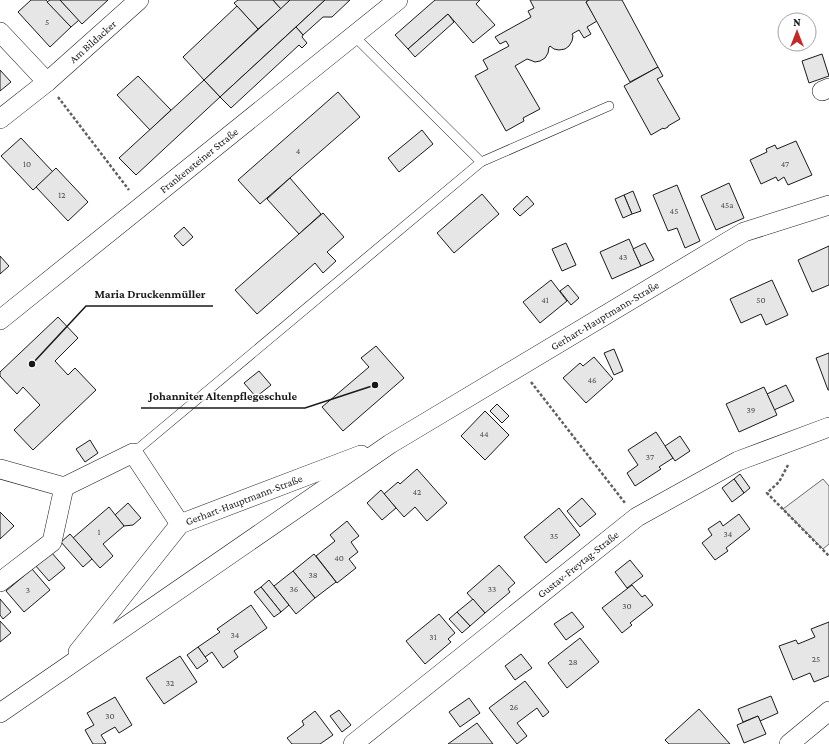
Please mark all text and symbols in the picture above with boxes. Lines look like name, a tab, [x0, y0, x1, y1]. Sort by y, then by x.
north arrow	[777, 12, 817, 52]
text: N	[793, 16, 801, 28]
house number: 5	[45, 17, 49, 27]
street label: Am Bildacker	[67, 17, 118, 65]
street label: Frankensteiner Straße	[157, 125, 240, 195]
house number: 4	[296, 146, 301, 156]
house number: 10	[23, 159, 31, 169]
house number: 47	[781, 159, 789, 169]
house number: 12	[58, 190, 66, 200]
house number: 45a	[721, 200, 733, 210]
house number: 45	[670, 206, 678, 216]
house number: 43	[619, 252, 627, 262]
street label: Gerhart-Hauptmann-Straße	[548, 278, 661, 352]
callout: Maria Druckenmüller	[86, 282, 213, 306]
text: Maria Druckenmüller	[94, 287, 206, 301]
house number: 41	[541, 295, 549, 305]
house number: 50	[756, 295, 766, 305]
house number: 46	[587, 375, 597, 385]
callout: Johanniter Altenpflegeschule	[141, 384, 305, 408]
text: Johanniter Altenpflegeschule	[147, 389, 298, 403]
house number: 39	[747, 405, 756, 415]
house number: 44	[479, 429, 489, 439]
house number: 37	[646, 452, 654, 462]
street label: Gerhart-Hauptmann-Straße	[184, 472, 304, 527]
house number: 42	[413, 487, 421, 497]
house number: 1	[98, 527, 101, 537]
street label: Gustav-Freytag-Straße	[535, 528, 621, 600]
house number: 34	[724, 529, 733, 539]
house number: 35	[550, 531, 558, 541]
house number: 40	[334, 553, 344, 563]
house number: 38	[308, 570, 318, 580]
house number: 36	[290, 584, 299, 594]
house number: 33	[488, 584, 496, 594]
house number: 3	[26, 585, 30, 595]
house number: 30	[622, 601, 632, 611]
house number: 34	[231, 630, 240, 640]
house number: 31	[429, 632, 437, 642]
house number: 25	[812, 654, 820, 664]
house number: 28	[568, 657, 578, 667]
house number: 32	[166, 678, 174, 688]
house number: 26	[510, 702, 519, 712]
house number: 30	[105, 711, 115, 721]

